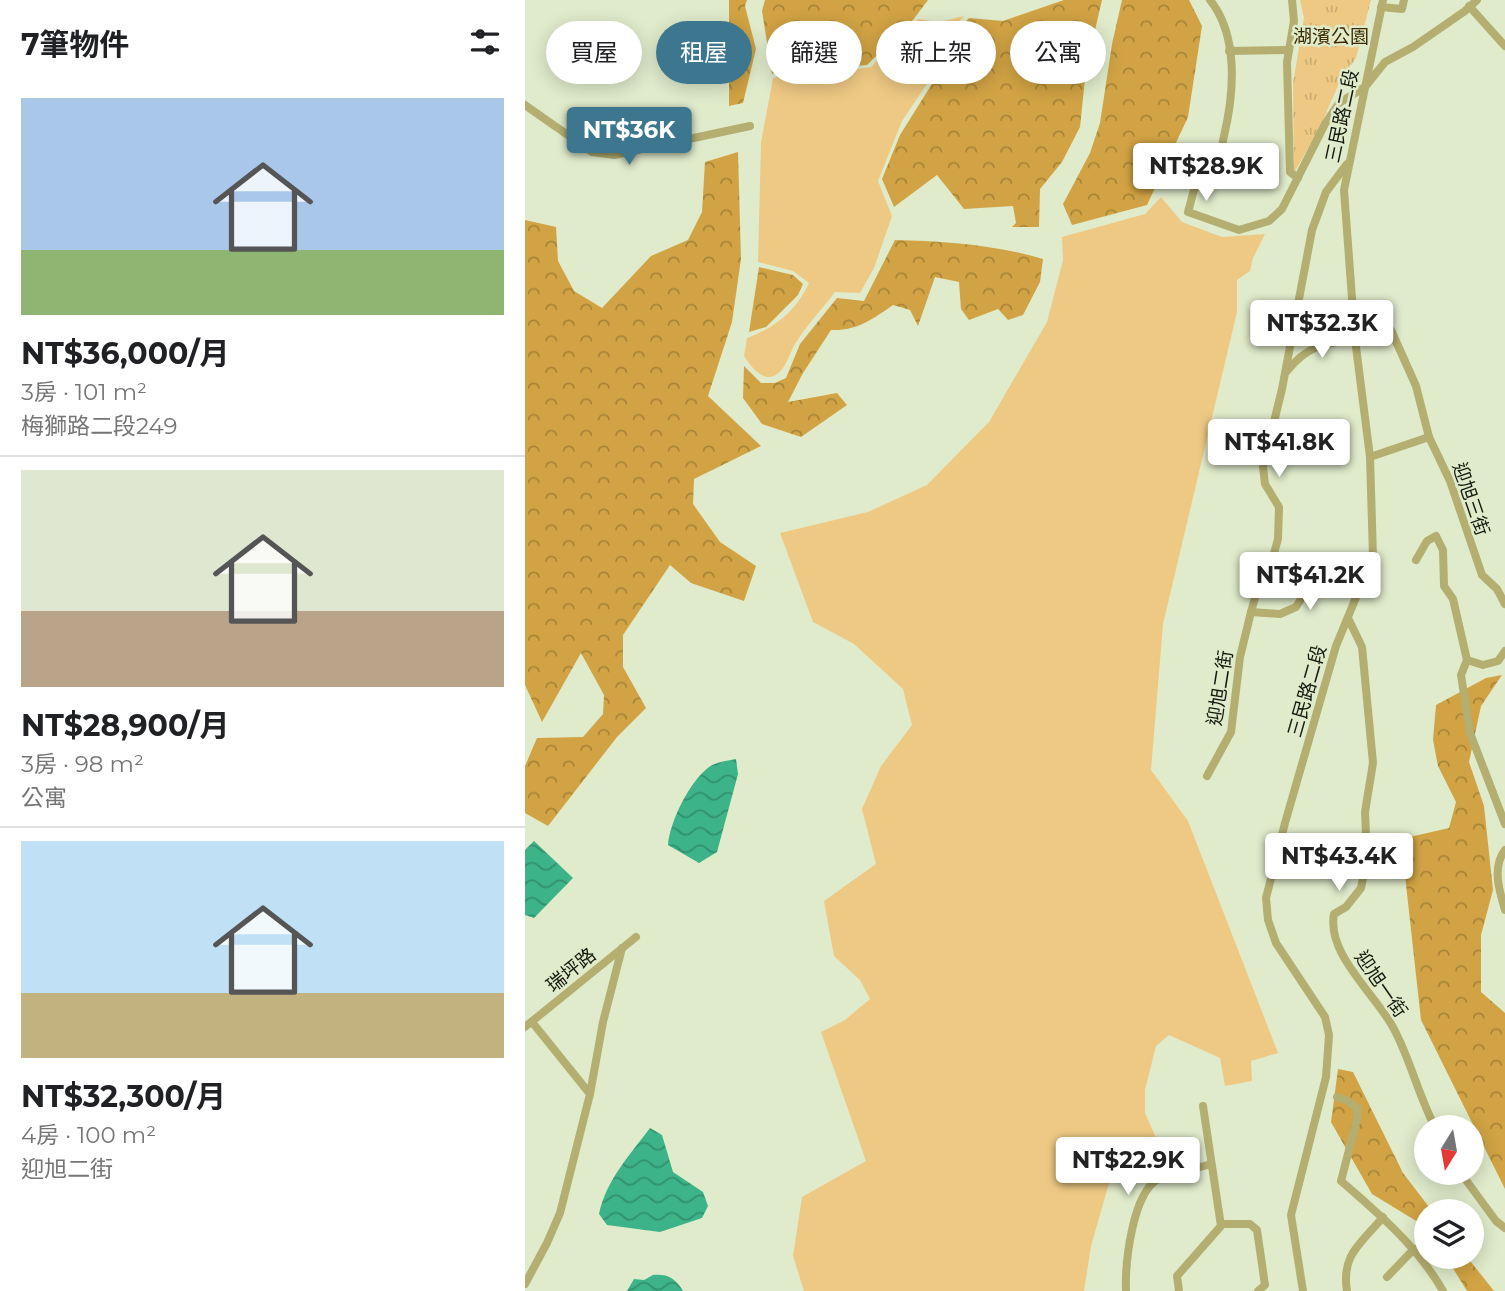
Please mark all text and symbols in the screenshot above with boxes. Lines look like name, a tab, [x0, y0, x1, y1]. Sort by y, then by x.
chip: 買屋	[546, 21, 642, 84]
chip: 租屋	[656, 21, 752, 84]
chip: 篩選	[766, 21, 862, 84]
chip: 新上架	[876, 21, 996, 84]
chip: 公寓	[1010, 21, 1106, 84]
icon: filters	[466, 23, 504, 61]
park label: 湖濱公園	[1293, 25, 1369, 48]
text: 7筆物件	[21, 26, 130, 63]
street label: 三民路二段	[1321, 67, 1363, 165]
pin: NT$36K	[572, 108, 686, 167]
text: NT$36K	[583, 116, 675, 144]
icon: home	[200, 144, 326, 270]
pin: NT$28.9K	[1134, 144, 1278, 203]
text: NT$28.9K	[1149, 152, 1263, 180]
pin: NT$32.3K	[1250, 300, 1394, 360]
text: NT$32.3K	[1266, 309, 1378, 337]
text: NT$36,000/月	[21, 335, 230, 372]
text: 3房 · 101 m²	[21, 378, 147, 406]
text: 梅獅路二段249	[21, 412, 178, 440]
pin: NT$41.8K	[1207, 420, 1351, 479]
text: NT$41.8K	[1224, 428, 1334, 456]
street label: 迎旭三街	[1448, 459, 1494, 539]
icon: home	[200, 516, 326, 642]
pin: NT$41.2K	[1238, 552, 1382, 612]
text: NT$41.2K	[1256, 561, 1364, 589]
street label: 三民路二段	[1283, 642, 1331, 740]
street label: 迎旭二街	[1203, 649, 1237, 727]
text: NT$28,900/月	[21, 707, 229, 744]
text: 3房 · 98 m²	[21, 750, 144, 778]
text: 公寓	[21, 784, 67, 812]
pin: NT$43.4K	[1267, 834, 1411, 893]
text: NT$43.4K	[1281, 842, 1397, 870]
icon: home	[200, 887, 326, 1013]
street label: 瑞坪路	[542, 943, 600, 997]
street label: 迎旭一街	[1350, 946, 1412, 1022]
text: NT$32,300/月	[21, 1078, 226, 1115]
north arrow	[1414, 1115, 1484, 1185]
map controls	[1414, 1115, 1484, 1269]
text: 4房 · 100 m²	[21, 1121, 156, 1149]
pin: NT$22.9K	[1056, 1138, 1200, 1197]
text: NT$22.9K	[1072, 1146, 1184, 1174]
text: 迎旭二街	[21, 1155, 113, 1183]
button: layers	[1414, 1199, 1484, 1269]

